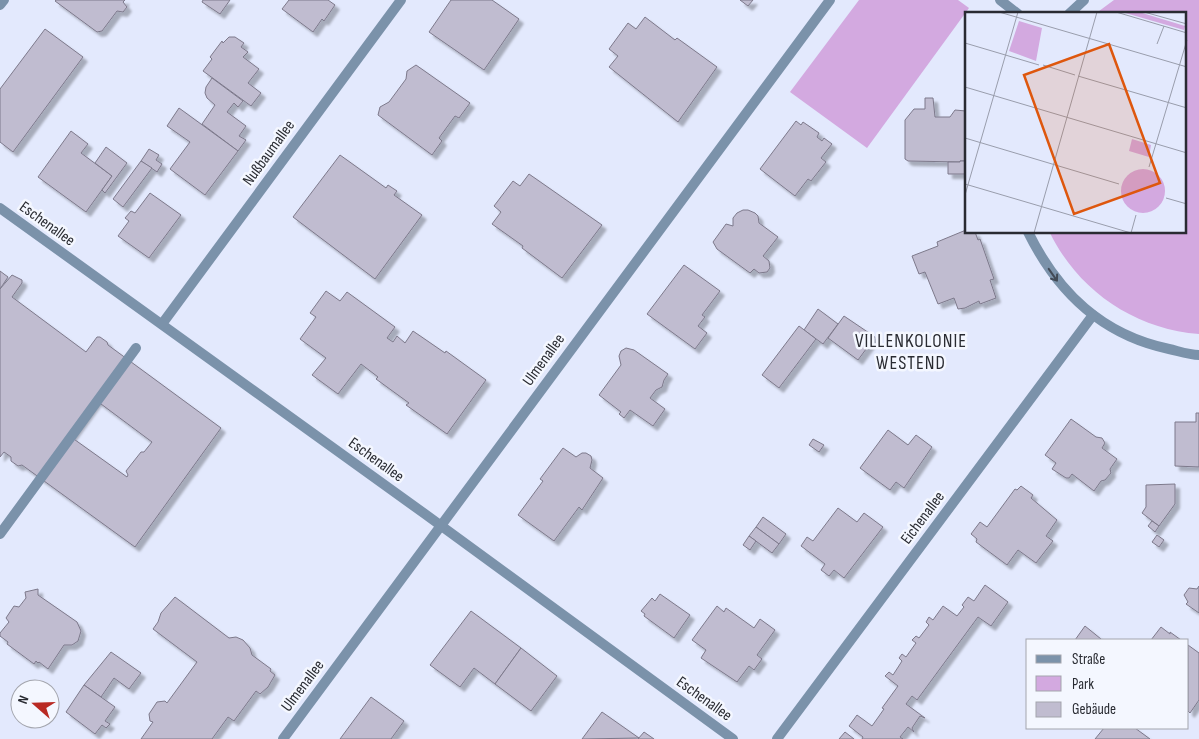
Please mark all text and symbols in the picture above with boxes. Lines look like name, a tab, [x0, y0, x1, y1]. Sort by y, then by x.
inset map	[965, 12, 1186, 234]
street label: Nußbaumallee	[239, 117, 299, 189]
street label: Eschenallee	[16, 198, 78, 250]
one-way arrow	[1048, 267, 1058, 281]
street label: Ulmenallee	[519, 330, 569, 390]
district label: VILLENKOLONIE WESTEND	[855, 330, 967, 375]
street label: Eschenallee	[345, 434, 407, 486]
street label: Eichenallee	[897, 488, 949, 548]
legend	[1026, 639, 1189, 729]
text: Straße	[1072, 650, 1105, 669]
street label: Ulmenallee	[278, 657, 328, 715]
street label: Eschenallee	[673, 673, 735, 725]
text: Park	[1072, 675, 1094, 694]
north arrow	[10, 679, 60, 729]
text: N	[14, 693, 33, 706]
text: Gebäude	[1072, 700, 1116, 719]

